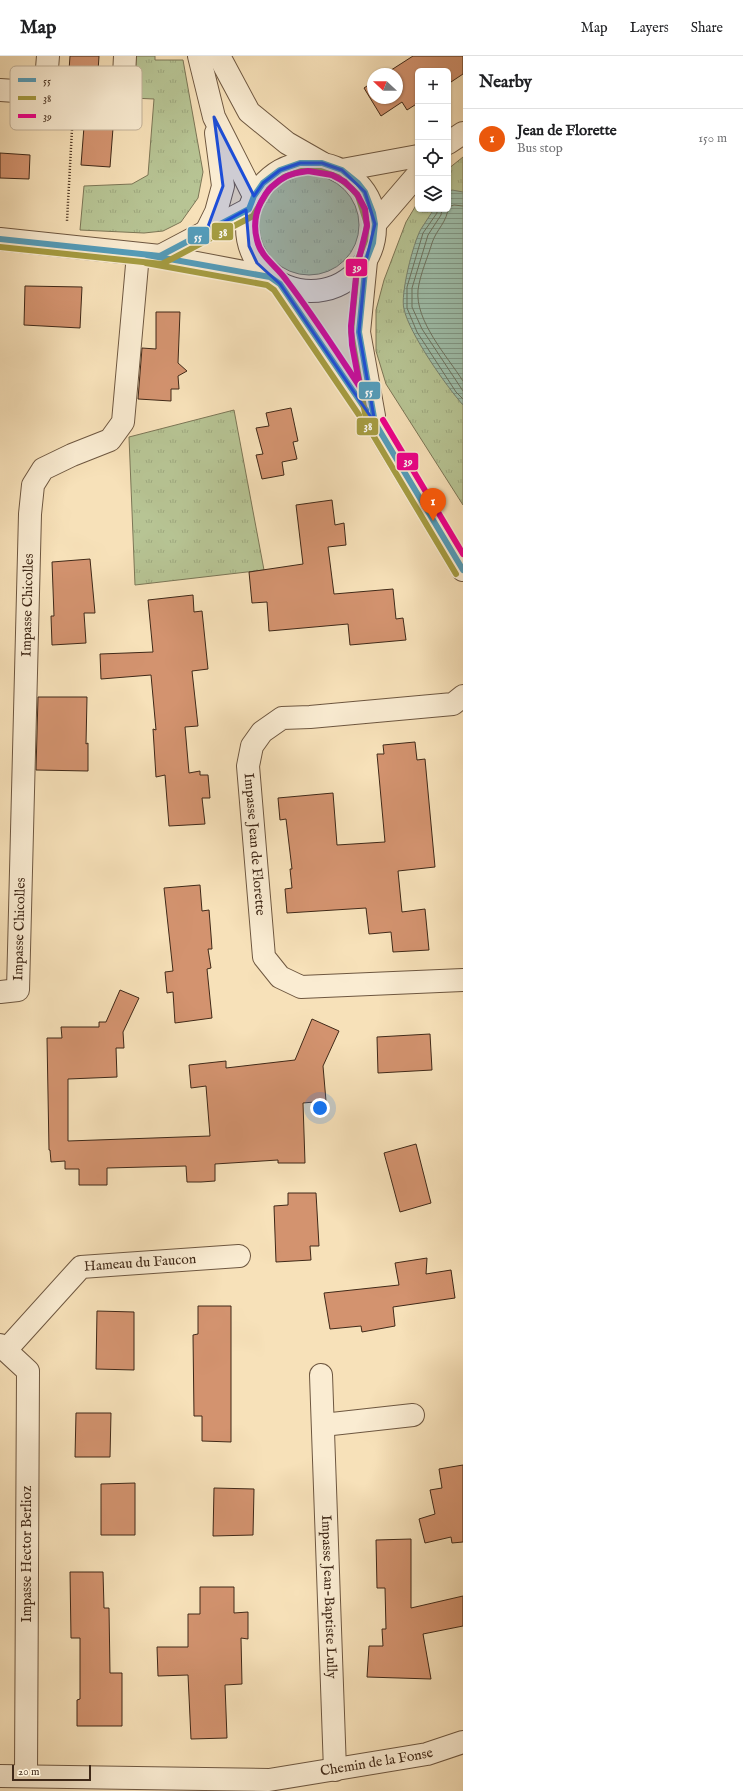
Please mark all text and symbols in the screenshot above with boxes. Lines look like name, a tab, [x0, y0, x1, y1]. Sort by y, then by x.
text: Map	[20, 16, 56, 40]
text: Map	[581, 19, 608, 37]
text: Layers	[630, 19, 669, 37]
text: Share	[691, 19, 723, 37]
legend	[10, 66, 142, 130]
north arrow	[367, 68, 403, 104]
map controls	[415, 68, 451, 212]
button: +	[415, 68, 451, 104]
text: Nearby	[479, 72, 532, 93]
text: 55	[43, 74, 51, 88]
text: 38	[43, 92, 51, 106]
button: −	[415, 104, 451, 140]
text: 39	[43, 110, 52, 124]
text: Jean de Florette	[517, 121, 617, 140]
text: 1	[490, 130, 494, 147]
text: 150 m	[698, 130, 727, 147]
button: locate	[415, 140, 451, 176]
text: Bus stop	[517, 140, 563, 157]
button: layers	[415, 176, 451, 212]
line badge: 38	[211, 222, 234, 241]
line badge: 55	[187, 226, 210, 245]
text: 38	[219, 226, 227, 240]
text: 55	[194, 230, 202, 244]
line badge: 39	[345, 258, 368, 277]
text: 39	[353, 261, 362, 275]
line badge: 55	[358, 381, 381, 400]
text: 55	[365, 385, 373, 399]
line badge: 38	[356, 417, 379, 436]
text: 38	[364, 420, 372, 434]
line badge: 39	[396, 452, 419, 471]
text: 39	[404, 455, 413, 469]
pin: 1	[420, 488, 446, 521]
street label: Impasse Chicolles	[17, 553, 38, 657]
street label: Impasse Jean de Florette	[240, 772, 270, 917]
street label: Impasse Chicolles	[9, 877, 30, 981]
your location	[310, 1098, 330, 1118]
street label: Hameau du Faucon	[83, 1250, 197, 1276]
street label: Impasse Hector Berlioz	[18, 1485, 36, 1622]
street label: Impasse Jean-Baptiste Lully	[317, 1515, 341, 1679]
street label: Chemin de la Fonse	[319, 1743, 436, 1780]
scale bar	[12, 1763, 91, 1782]
text: 20 m	[18, 1765, 39, 1779]

